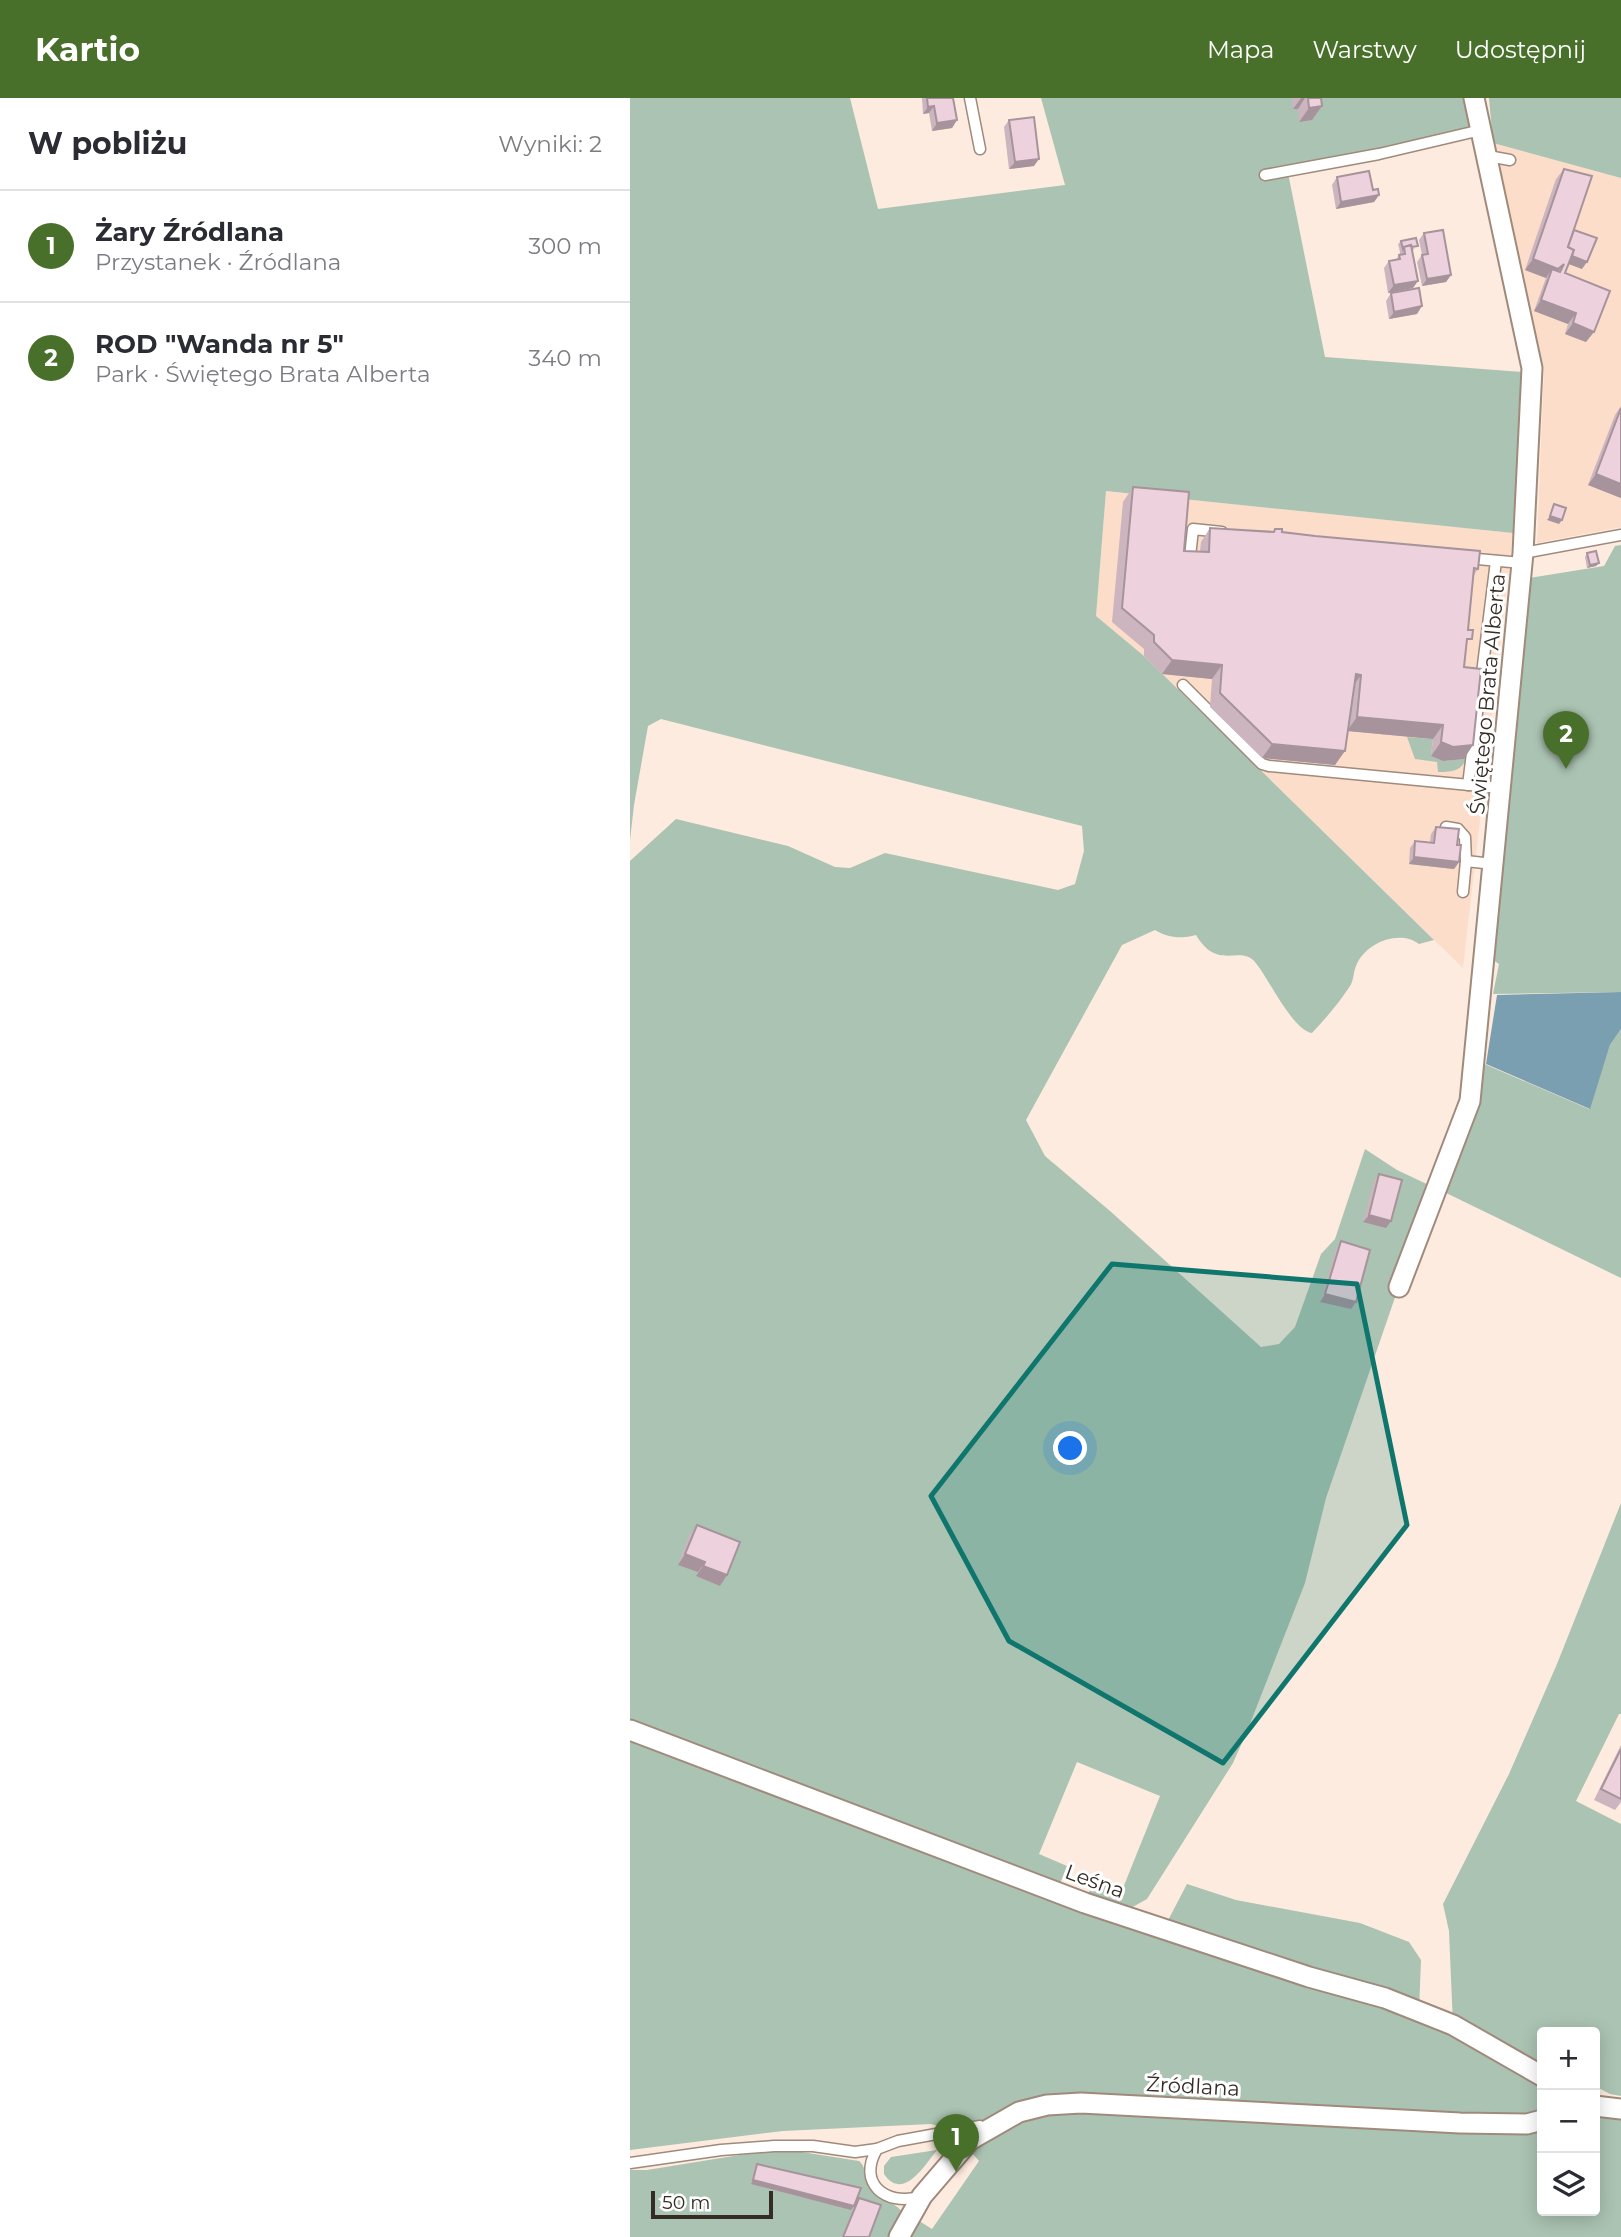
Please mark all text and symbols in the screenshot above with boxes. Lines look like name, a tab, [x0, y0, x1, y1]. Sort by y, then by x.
text: Kartio	[35, 29, 140, 69]
text: Mapa	[1207, 35, 1274, 64]
text: Warstwy	[1312, 35, 1417, 64]
text: Udostępnij	[1455, 35, 1586, 64]
text: W pobliżu	[28, 125, 187, 162]
text: Wyniki: 2	[498, 130, 602, 158]
text: Żary Źródlana	[95, 216, 284, 248]
text: 1	[46, 232, 56, 260]
text: 300 m	[528, 232, 602, 260]
text: Przystanek · Źródlana	[95, 248, 341, 276]
text: ROD "Wanda nr 5"	[95, 328, 344, 360]
text: 2	[44, 344, 58, 372]
text: 340 m	[528, 344, 602, 372]
text: Park · Świętego Brata Alberta	[95, 360, 430, 388]
street label: Świętego Brata Alberta	[1464, 572, 1510, 816]
pin: 2	[1543, 711, 1589, 769]
your location	[1053, 1431, 1087, 1465]
street label: Leśna	[1062, 1859, 1128, 1903]
map controls	[1537, 2027, 1600, 2216]
button: +	[1537, 2027, 1600, 2090]
street label: Źródlana	[1145, 2071, 1241, 2101]
button: −	[1537, 2090, 1600, 2153]
pin: 1	[933, 2114, 979, 2172]
button: layers	[1537, 2153, 1600, 2216]
scale bar	[651, 2188, 774, 2220]
text: 50 m	[662, 2191, 710, 2214]

